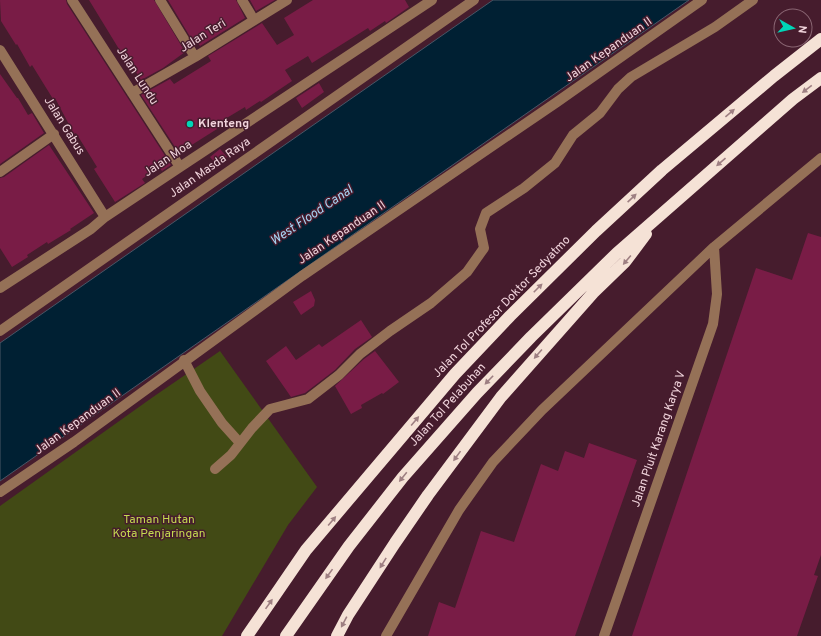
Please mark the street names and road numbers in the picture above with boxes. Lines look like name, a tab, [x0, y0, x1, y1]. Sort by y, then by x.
street label: Jalan Kepanduan II	[562, 14, 656, 86]
street label: Jalan Teri	[177, 16, 229, 56]
street label: Jalan Lundu	[112, 44, 162, 108]
street label: Jalan Gabus	[40, 94, 88, 158]
street label: Jalan Masda Raya	[166, 134, 254, 202]
street label: Jalan Moa	[141, 137, 195, 181]
street label: Jalan Kepanduan II	[295, 198, 389, 268]
street label: Jalan Tol Profesor Doktor Sedyatmo	[430, 232, 575, 381]
street label: Jalan Tol Pelabuhan	[406, 360, 490, 450]
street label: Jalan Pluit Karang Karya V	[628, 369, 690, 509]
street label: Jalan Kepanduan II	[32, 385, 124, 459]

